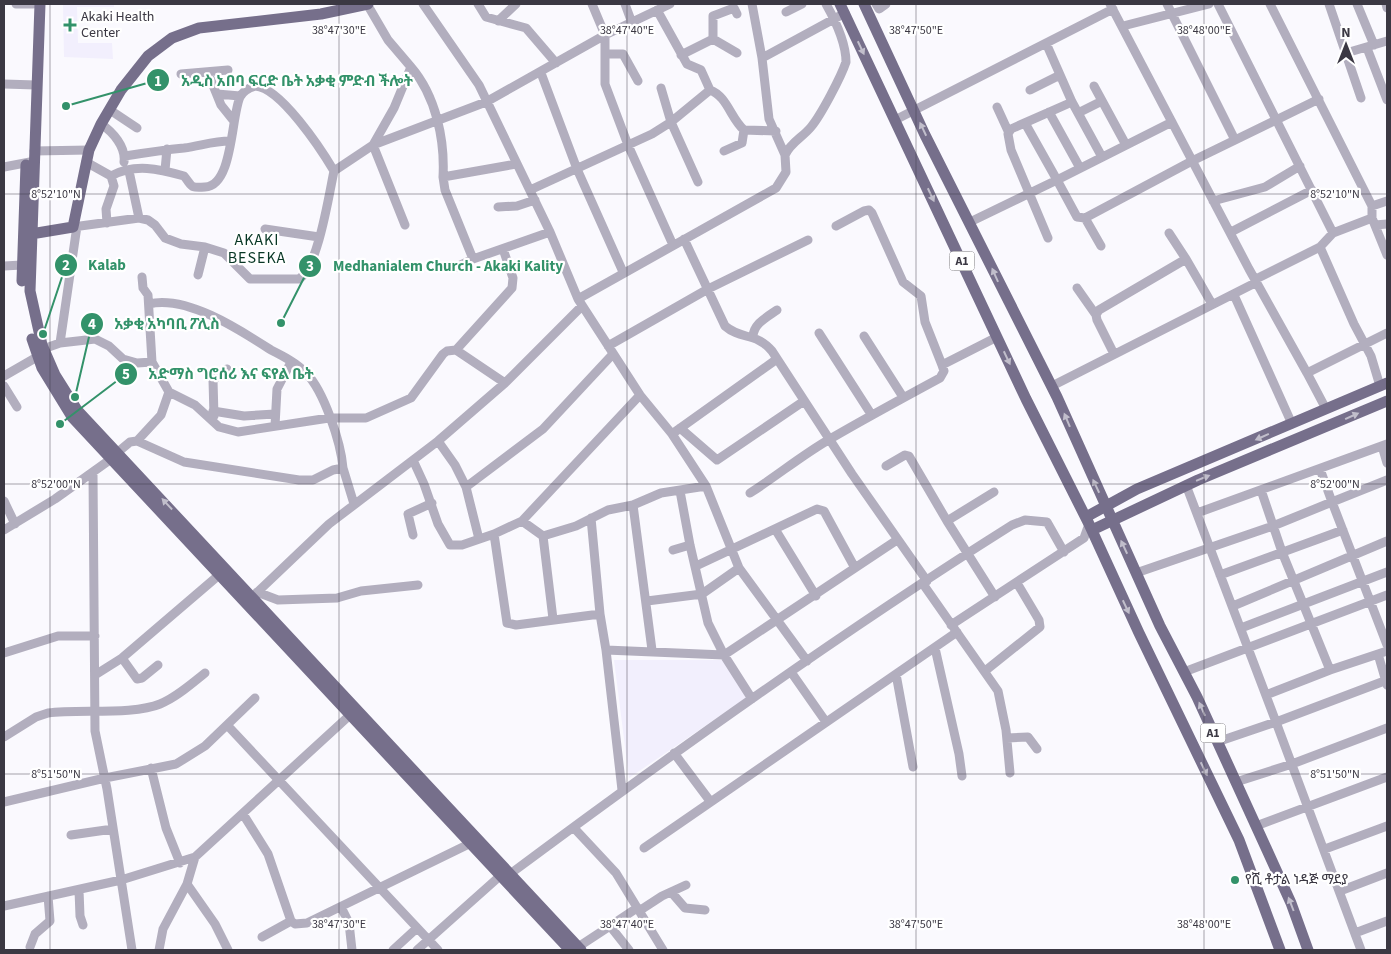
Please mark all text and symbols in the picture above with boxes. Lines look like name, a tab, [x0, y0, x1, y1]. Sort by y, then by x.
place label: Akaki Health Center	[81, 7, 154, 43]
marker: Akaki Health Center	[63, 18, 77, 32]
north arrow	[1321, 20, 1371, 70]
text: 38°47'30"E	[312, 22, 366, 39]
text: 38°47'40"E	[600, 22, 654, 39]
text: 38°47'50"E	[889, 22, 943, 39]
text: 38°48'00"E	[1177, 22, 1231, 39]
text: N	[1341, 23, 1351, 43]
one-way arrow	[857, 41, 865, 55]
callout: አዲስ አበባ ፍርድ ቤት አቃቂ ምድብ ችሎት	[146, 65, 423, 95]
text: 1	[154, 71, 162, 92]
text: አዲስ አበባ ፍርድ ቤት አቃቂ ምድብ ችሎት	[181, 71, 414, 92]
one-way arrow	[918, 122, 926, 136]
text: 8°52'10"N	[31, 186, 81, 203]
text: 8°52'10"N	[1310, 186, 1360, 203]
one-way arrow	[926, 187, 935, 202]
district label: AKAKI BESEKA	[228, 229, 286, 269]
callout: Kalab	[53, 250, 136, 280]
callout: Medhanialem Church - Akaki Kality	[298, 251, 573, 281]
road number: A1	[950, 252, 974, 270]
text: 2	[62, 255, 70, 276]
text: Kalab	[88, 255, 126, 276]
text: 3	[306, 256, 314, 277]
text: Medhanialem Church - Akaki Kality	[333, 256, 563, 277]
one-way arrow	[991, 268, 999, 282]
callout: አቃቂ አካባቢ ፖሊስ	[79, 309, 230, 339]
text: 4	[88, 314, 96, 335]
text: አቃቂ አካባቢ ፖሊስ	[114, 314, 220, 335]
one-way arrow	[1003, 351, 1011, 365]
callout: አድማስ ግሮሰሪ እና ፍየል ቤት	[113, 359, 324, 389]
text: 5	[122, 364, 130, 385]
text: አድማስ ግሮሰሪ እና ፍየል ቤት	[148, 364, 315, 385]
one-way arrow	[1345, 412, 1359, 420]
one-way arrow	[1063, 413, 1071, 427]
one-way arrow	[1255, 433, 1269, 441]
one-way arrow	[1196, 473, 1210, 481]
text: 8°52'00"N	[31, 476, 81, 493]
text: 8°52'00"N	[1310, 476, 1360, 493]
one-way arrow	[1092, 479, 1100, 493]
one-way arrow	[161, 499, 173, 511]
one-way arrow	[1120, 540, 1128, 554]
one-way arrow	[1123, 600, 1131, 614]
one-way arrow	[1198, 702, 1206, 716]
road number: A1	[1200, 724, 1226, 742]
one-way arrow	[1200, 762, 1208, 776]
text: 8°51'50"N	[31, 766, 81, 783]
text: 8°51'50"N	[1310, 766, 1360, 783]
place label: የሺ ቶታል ነዳጅ ማደያ	[1245, 870, 1349, 890]
marker: የሺ ቶታል ነዳጅ ማደያ	[1229, 874, 1241, 886]
one-way arrow	[1287, 897, 1294, 912]
text: 38°47'30"E	[312, 916, 366, 933]
text: 38°47'40"E	[600, 916, 654, 933]
text: 38°47'50"E	[889, 916, 943, 933]
text: 38°48'00"E	[1177, 916, 1231, 933]

